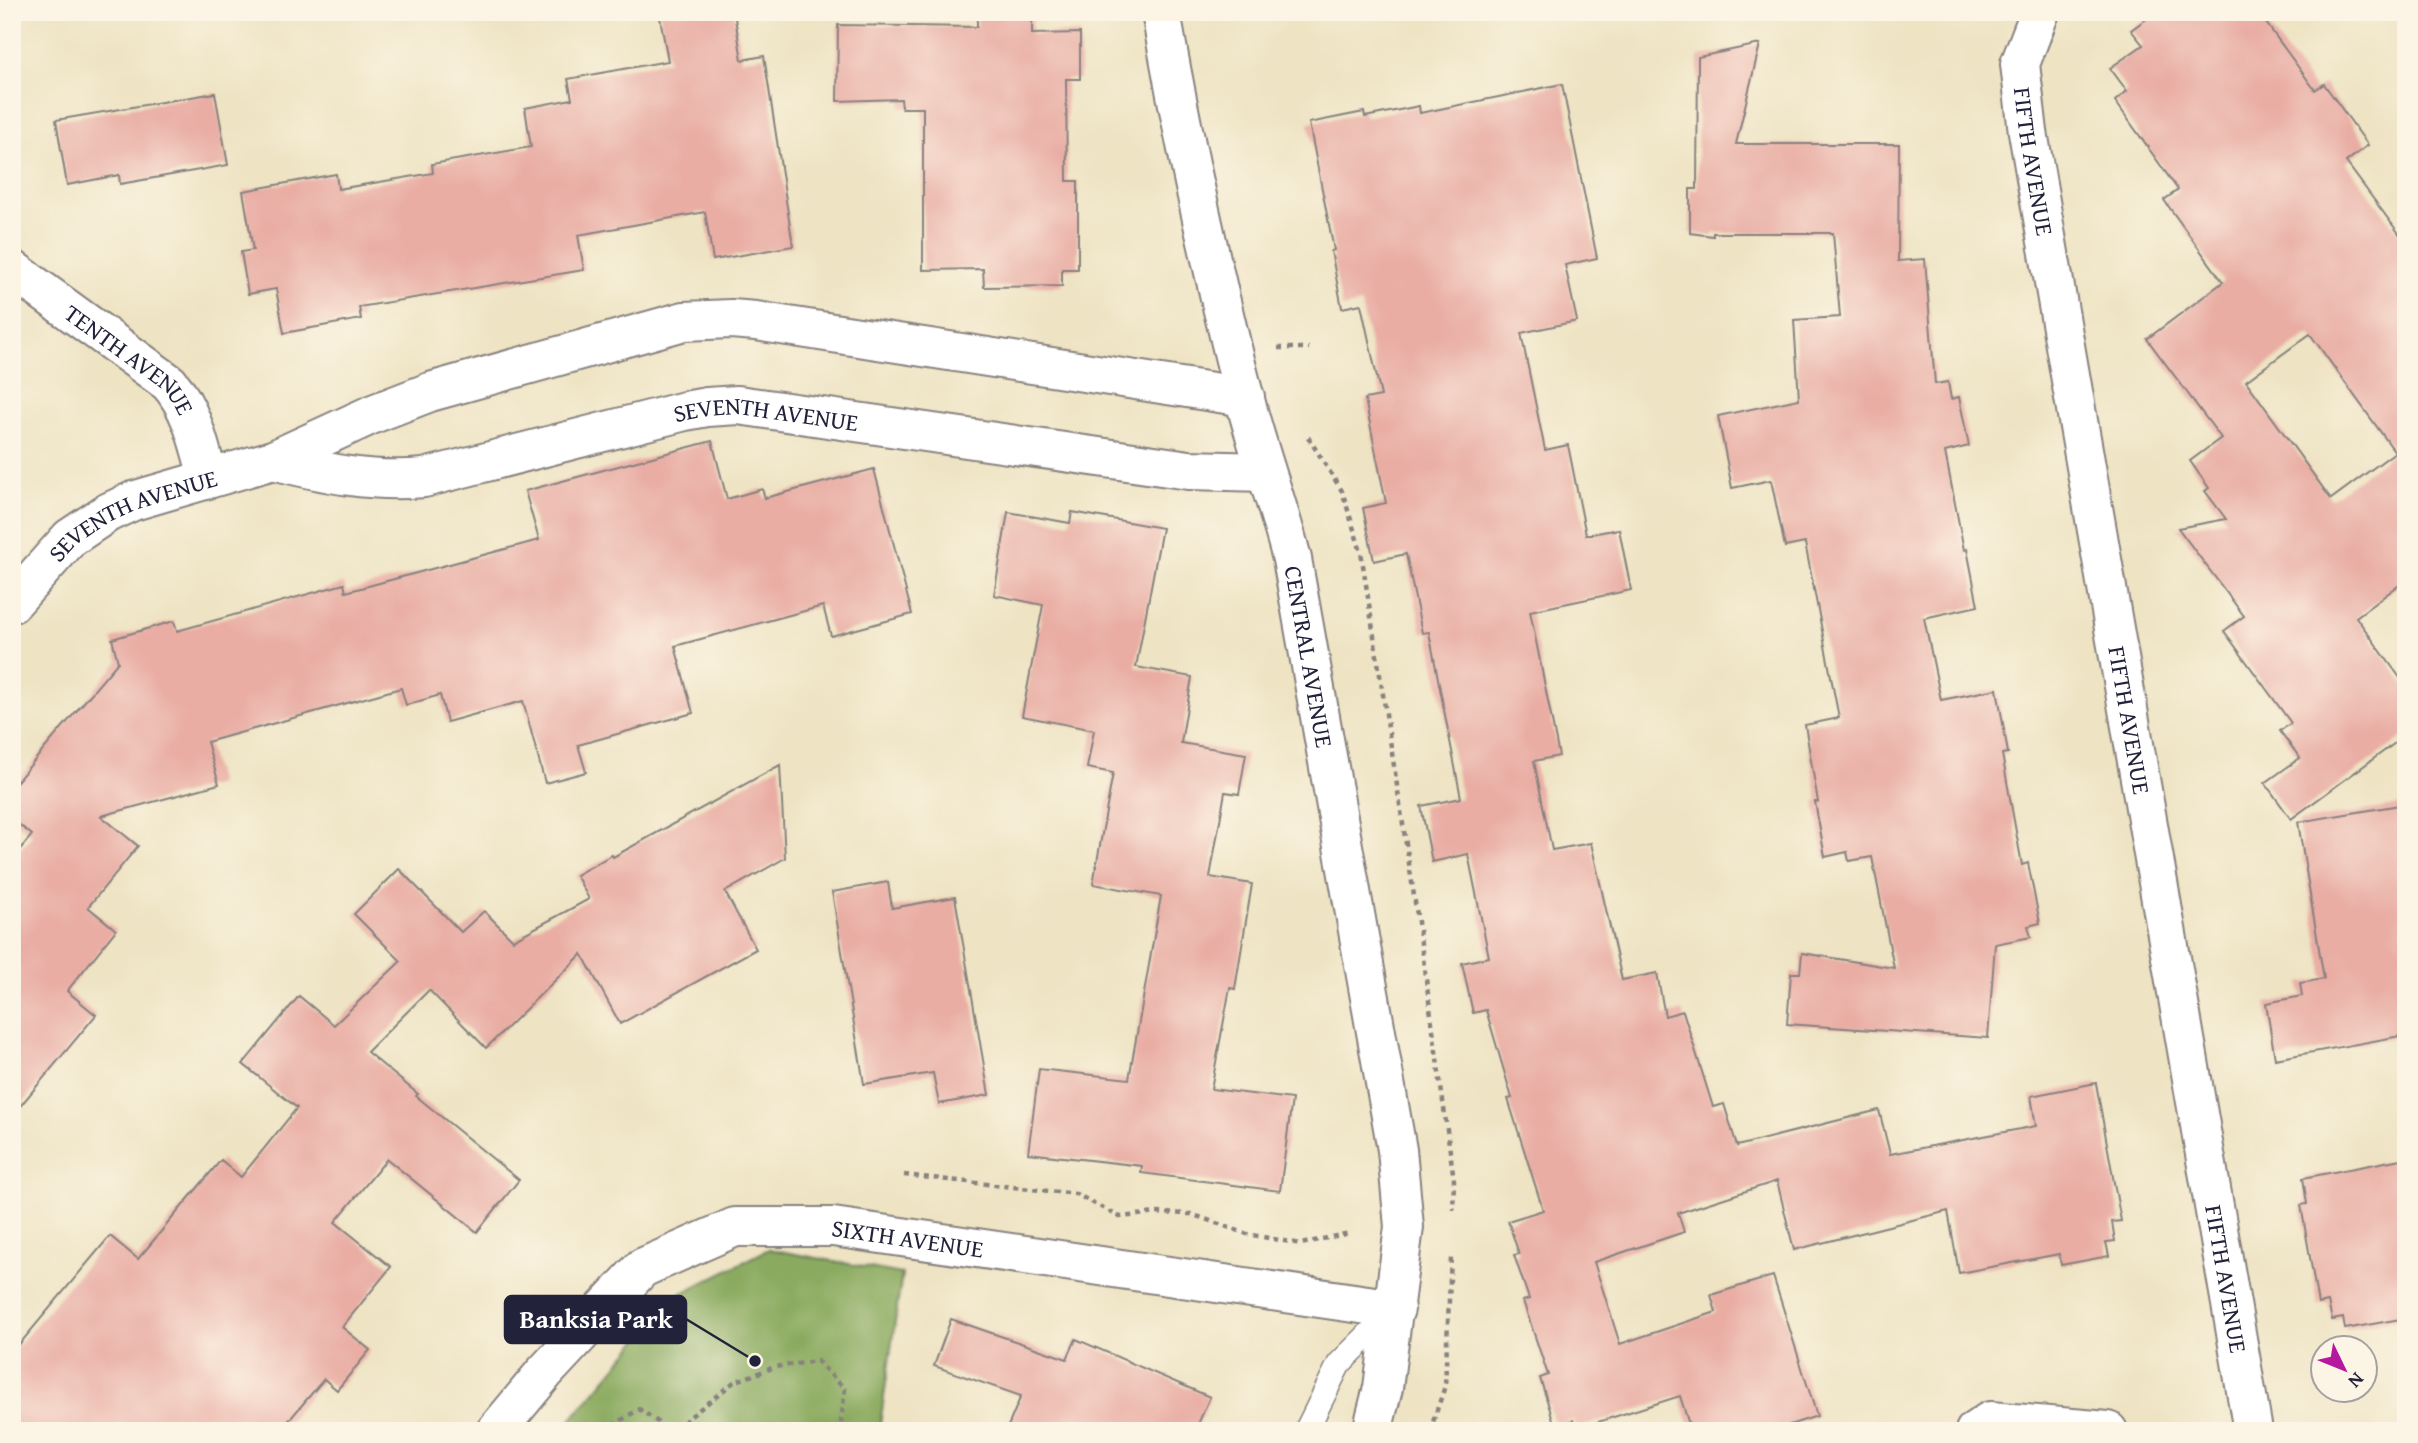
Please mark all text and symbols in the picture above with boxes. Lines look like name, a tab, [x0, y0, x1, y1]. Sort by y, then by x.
street label: FIFTH AVENUE	[2005, 85, 2063, 238]
street label: TENTH AVENUE	[57, 295, 203, 420]
street label: SEVENTH AVENUE	[670, 387, 861, 440]
street label: SEVENTH AVENUE	[39, 460, 221, 569]
street label: CENTRAL AVENUE	[1276, 563, 1343, 750]
street label: FIFTH AVENUE	[2100, 643, 2160, 797]
street label: FIFTH AVENUE	[2197, 1202, 2257, 1355]
street label: SIXTH AVENUE	[829, 1210, 986, 1266]
callout: Banksia Park	[505, 1296, 686, 1343]
text: Banksia Park	[519, 1299, 673, 1338]
north arrow	[2310, 1334, 2380, 1404]
text: N	[2342, 1366, 2371, 1395]

